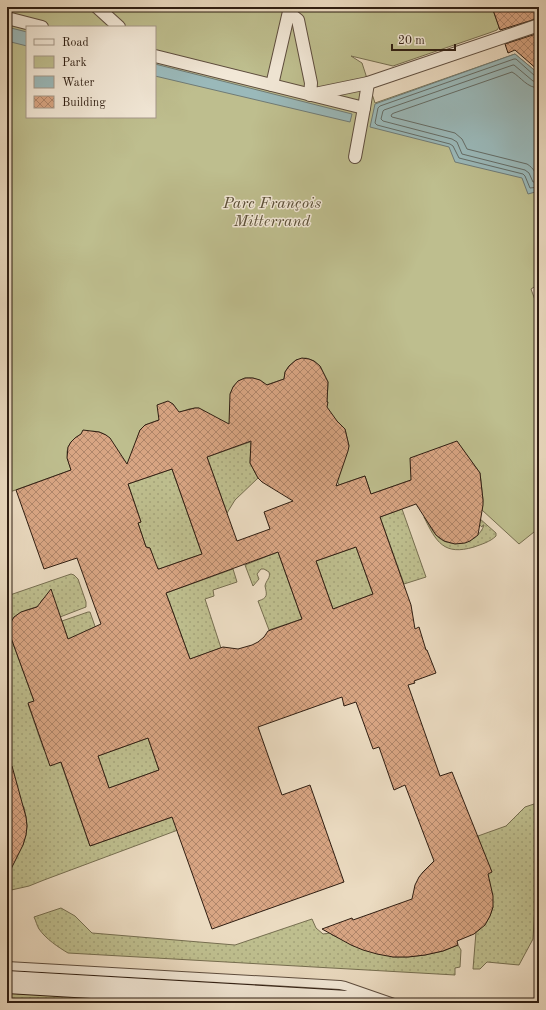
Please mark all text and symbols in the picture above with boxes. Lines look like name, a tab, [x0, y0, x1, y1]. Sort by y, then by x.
legend	[26, 26, 156, 118]
scale bar	[392, 26, 455, 52]
text: 20 m	[398, 35, 425, 47]
text: Road	[62, 37, 89, 49]
text: Park	[62, 57, 87, 69]
text: Water	[62, 77, 95, 89]
text: Building	[62, 97, 106, 109]
park label: Parc François Mitterrand	[222, 196, 321, 230]

